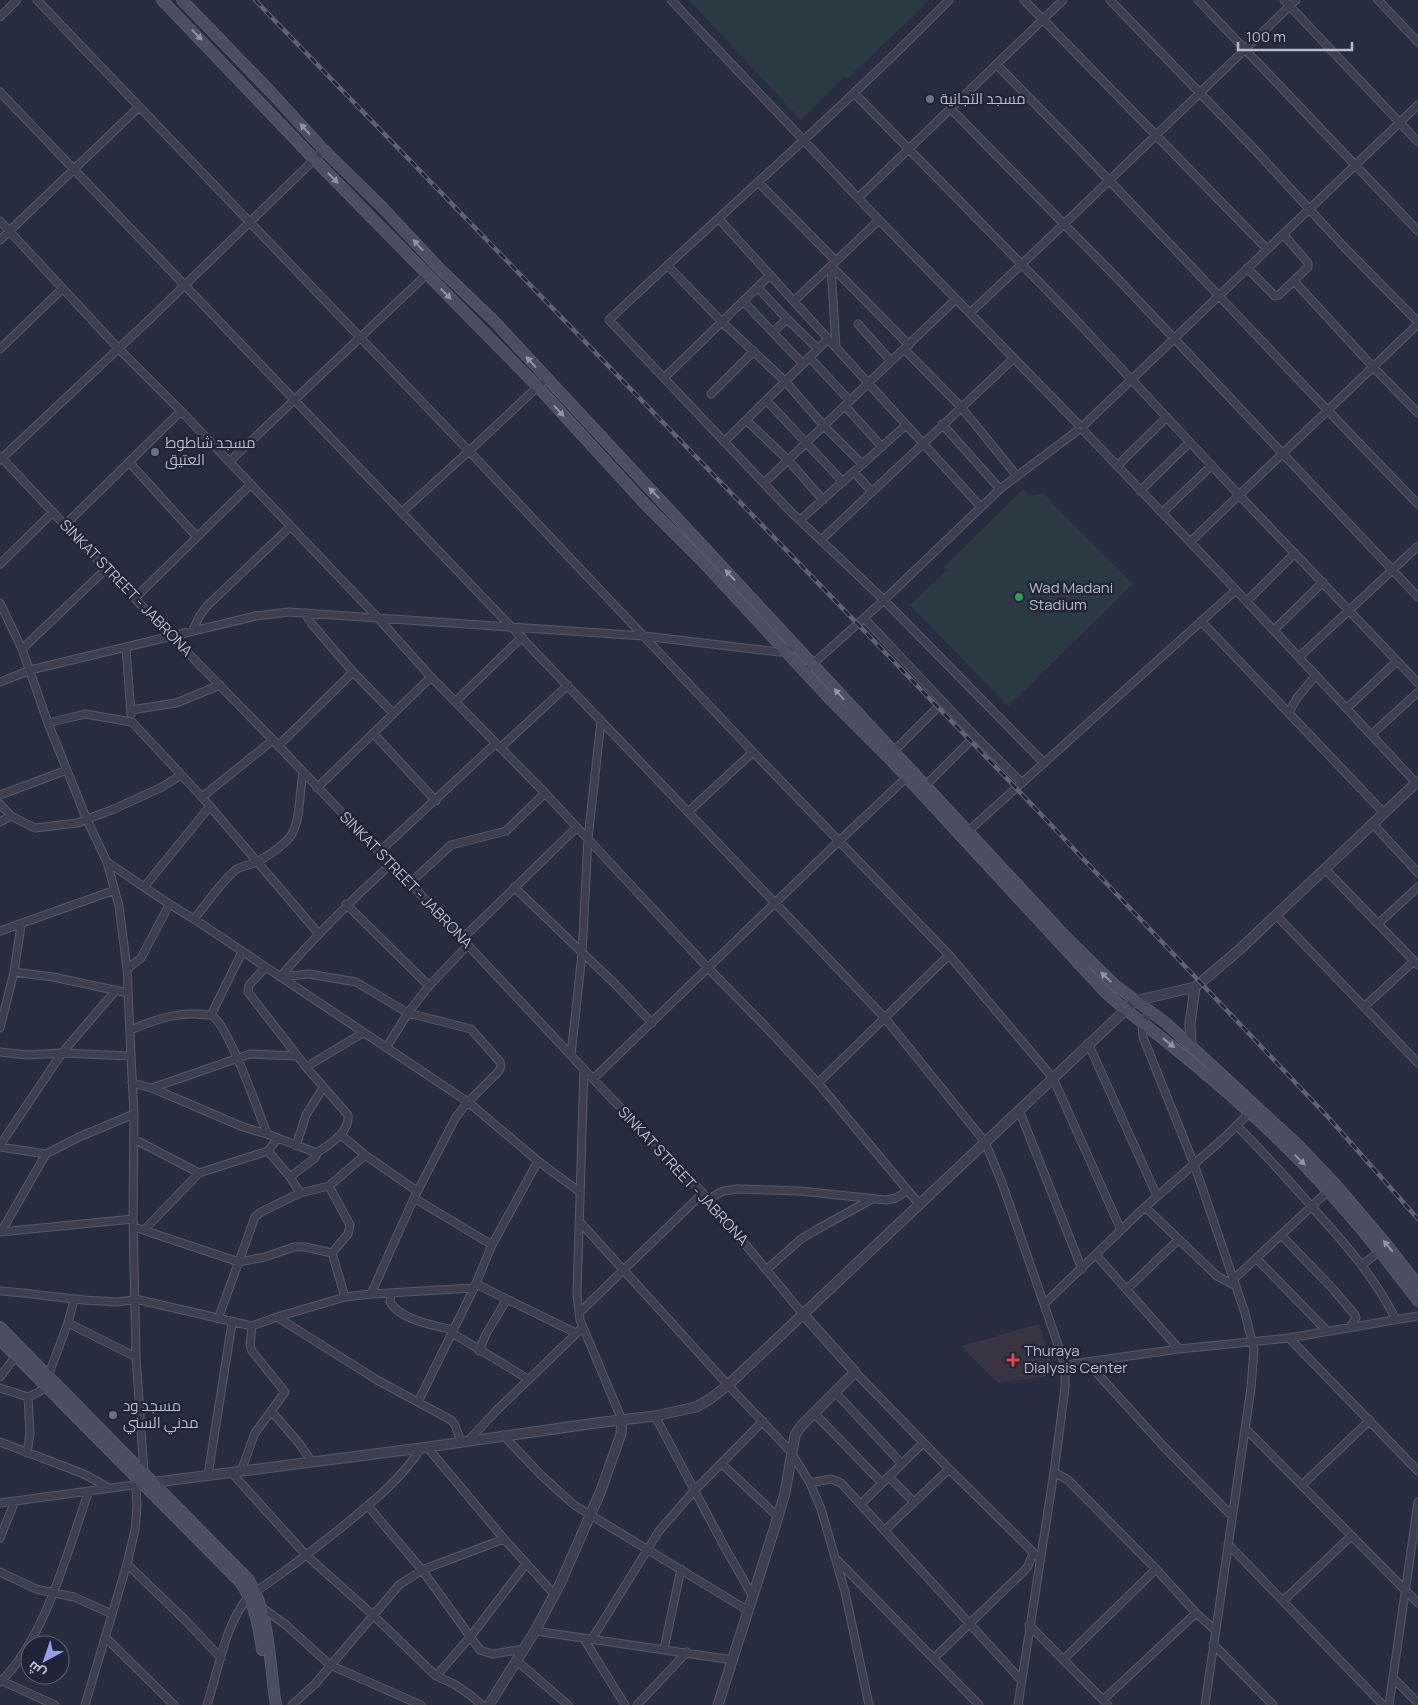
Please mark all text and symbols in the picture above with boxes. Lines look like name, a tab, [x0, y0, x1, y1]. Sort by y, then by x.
scale bar	[1238, 20, 1352, 52]
text: 100 m	[1246, 26, 1286, 47]
one-way arrow	[190, 28, 202, 40]
place label: مسجد التجانية	[940, 88, 1026, 109]
marker: مسجد التجانية	[924, 93, 936, 105]
one-way arrow	[299, 123, 311, 135]
one-way arrow	[327, 171, 339, 183]
one-way arrow	[412, 239, 424, 251]
one-way arrow	[440, 288, 452, 300]
one-way arrow	[525, 356, 537, 368]
one-way arrow	[553, 404, 565, 416]
place label: مسجد شاطوط العتيق	[165, 432, 256, 470]
marker: مسجد شاطوط العتيق	[149, 446, 161, 458]
one-way arrow	[648, 488, 660, 500]
street label: SINKAT STREET - JABRONA	[55, 515, 198, 661]
one-way arrow	[724, 569, 736, 581]
place label: Wad Madani Stadium	[1029, 577, 1113, 615]
marker: Wad Madani Stadium	[1013, 591, 1025, 603]
one-way arrow	[834, 688, 845, 701]
street label: SINKAT STREET - JABRONA	[335, 807, 478, 953]
one-way arrow	[1100, 971, 1112, 983]
one-way arrow	[1162, 1038, 1175, 1049]
street label: SINKAT STREET - JABRONA	[613, 1102, 754, 1250]
one-way arrow	[1293, 1154, 1305, 1166]
one-way arrow	[1382, 1241, 1394, 1253]
place label: Thuraya Dialysis Center	[1024, 1340, 1128, 1378]
marker: Thuraya Dialysis Center	[1006, 1353, 1020, 1367]
place label: مسجد ود مدني السني	[123, 1395, 199, 1435]
marker: مسجد ود مدني السني	[107, 1409, 119, 1421]
north arrow	[20, 1635, 70, 1685]
text: ش	[23, 1657, 49, 1683]

